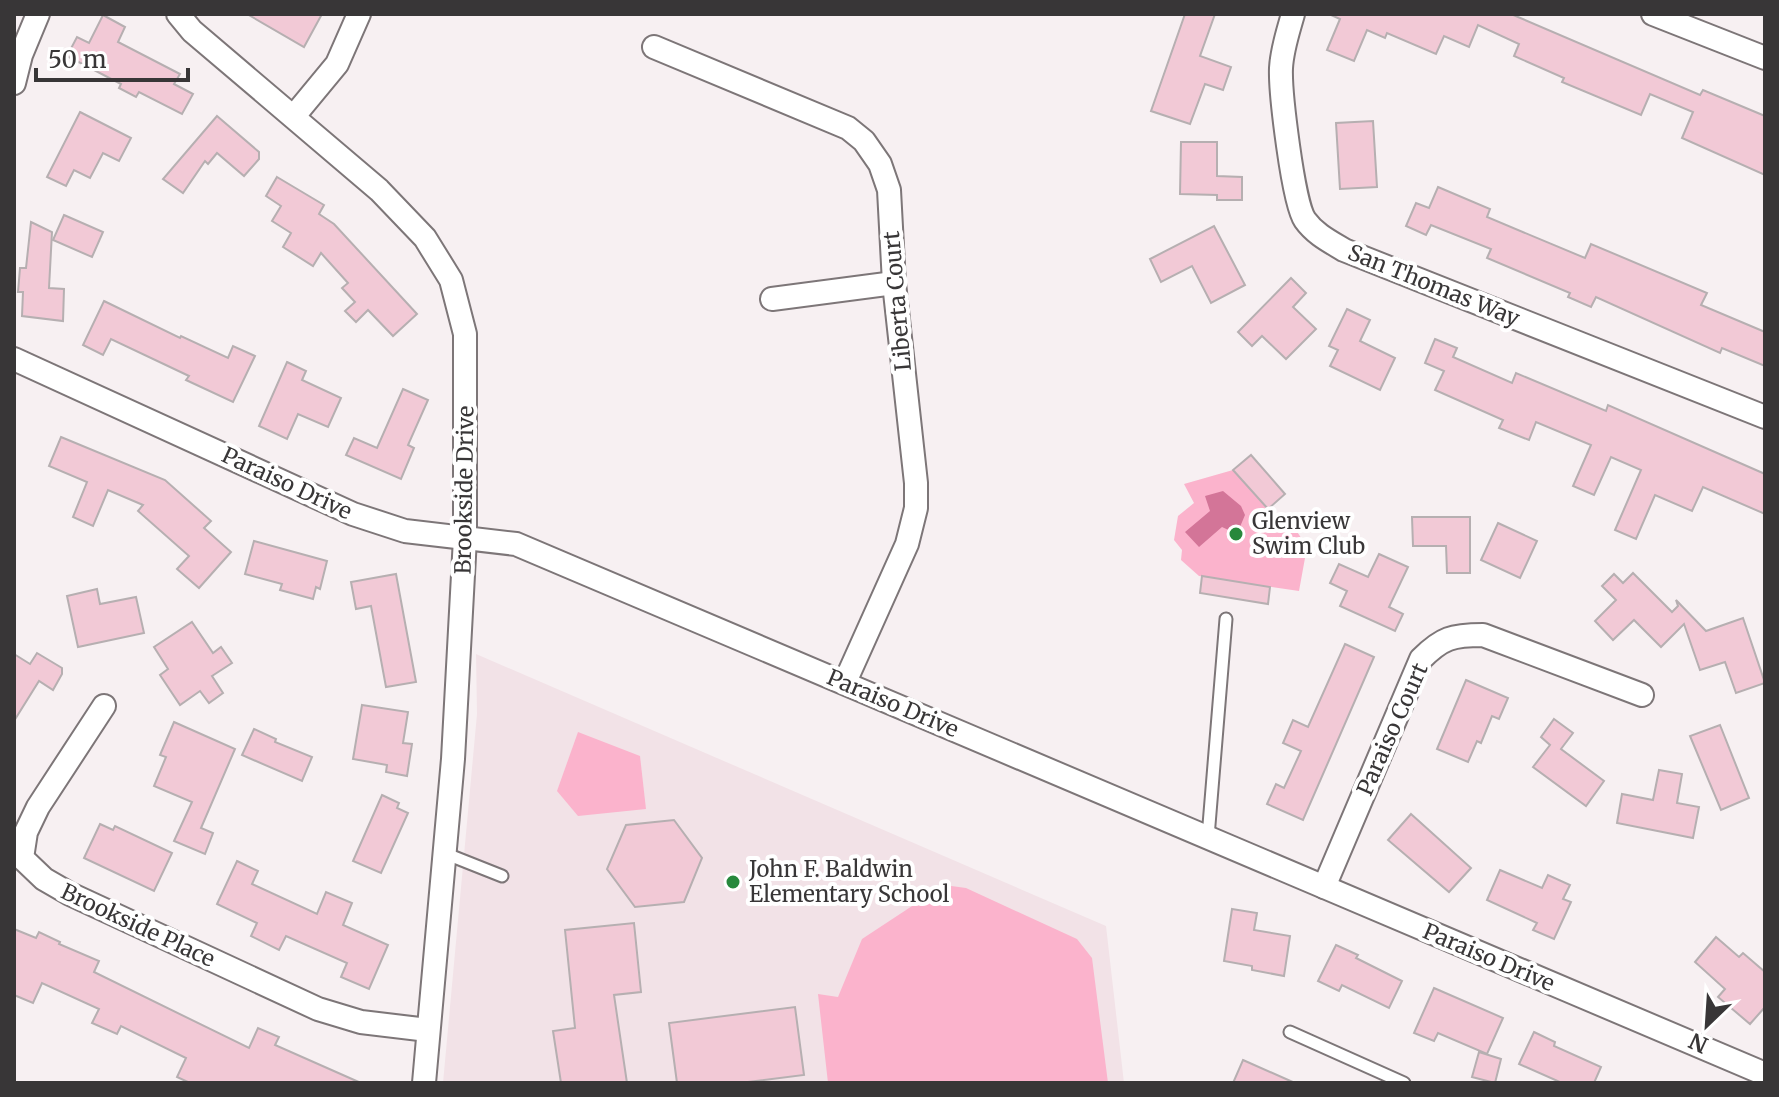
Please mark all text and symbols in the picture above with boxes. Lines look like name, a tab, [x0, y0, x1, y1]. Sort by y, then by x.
scale bar	[36, 32, 188, 82]
text: 50 m	[48, 44, 107, 75]
street label: Liberta Court	[877, 229, 917, 372]
street label: San Thomas Way	[1344, 238, 1524, 332]
street label: Brookside Drive	[449, 405, 479, 575]
street label: Paraiso Drive	[218, 441, 356, 525]
place label: Glenview Swim Club	[1252, 507, 1365, 560]
marker: Glenview Swim Club	[1227, 525, 1245, 543]
street label: Paraiso Court	[1350, 658, 1434, 800]
street label: Paraiso Drive	[823, 663, 963, 743]
place label: John F. Baldwin Elementary School	[748, 855, 950, 908]
marker: John F. Baldwin Elementary School	[724, 873, 742, 891]
street label: Brookside Place	[57, 877, 219, 973]
street label: Paraiso Drive	[1419, 917, 1559, 997]
north arrow	[1667, 985, 1747, 1065]
text: N	[1684, 1027, 1712, 1059]

